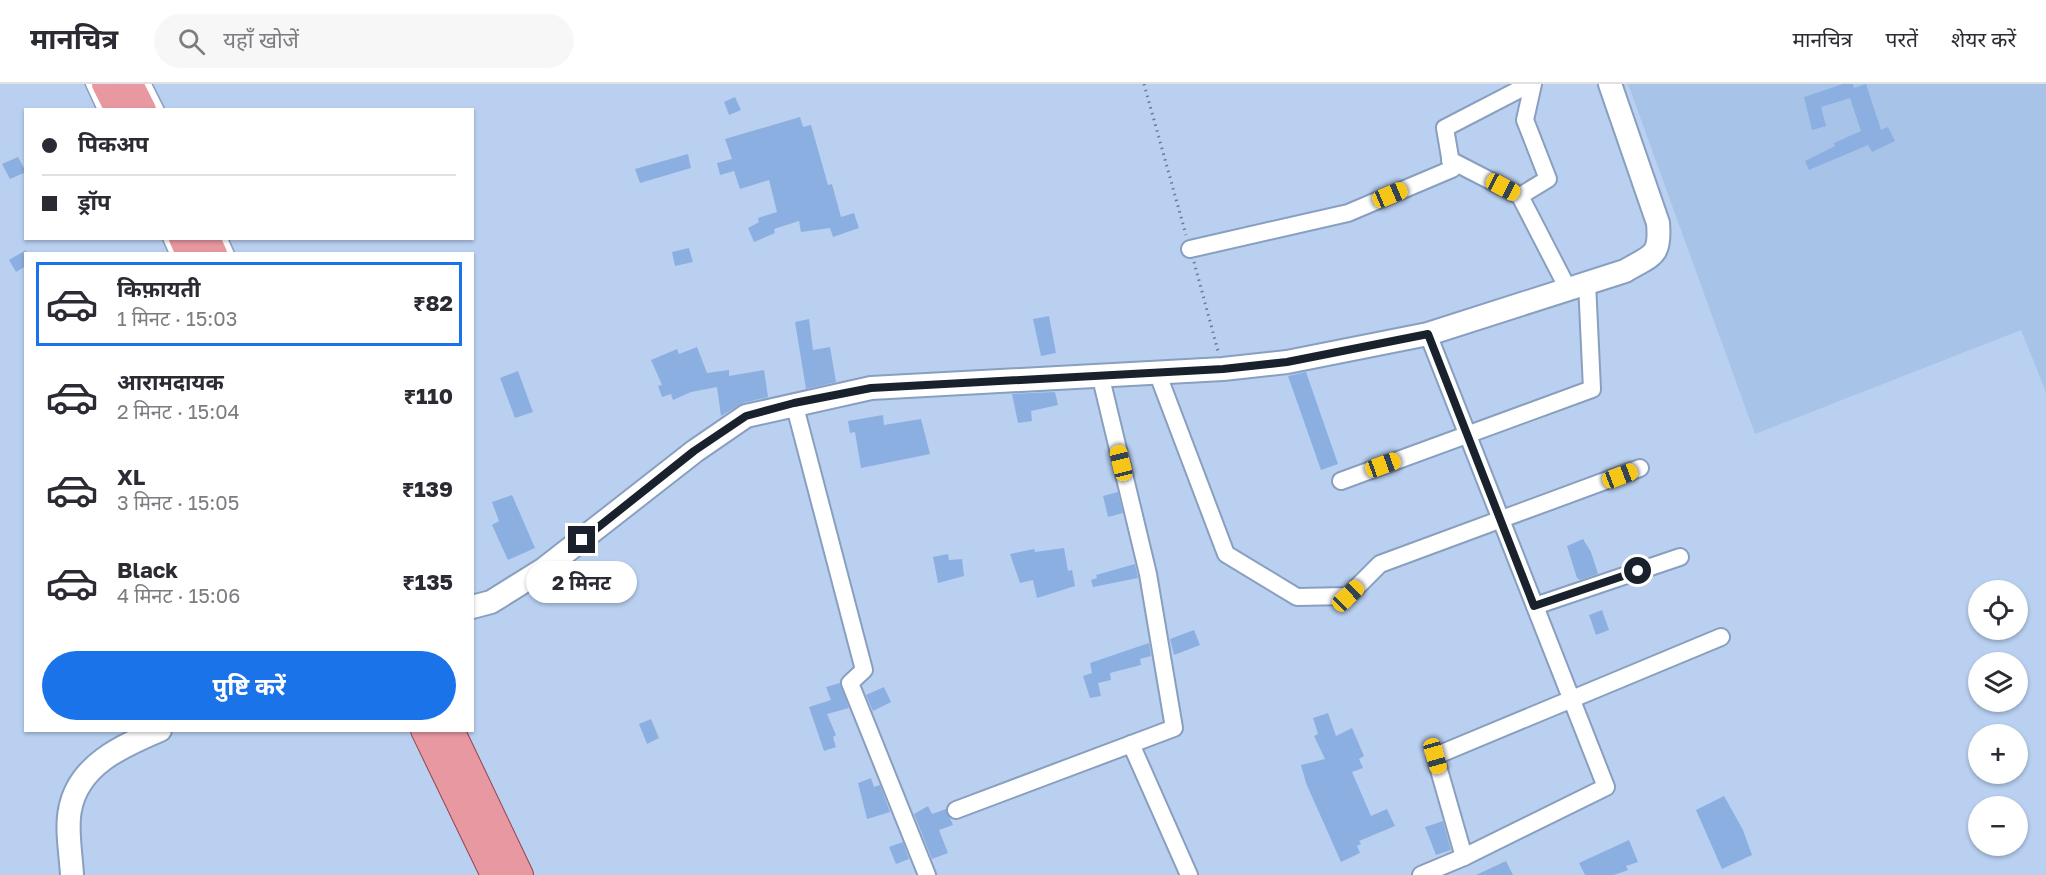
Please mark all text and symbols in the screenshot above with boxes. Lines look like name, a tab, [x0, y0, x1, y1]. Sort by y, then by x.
search box	[154, 14, 574, 68]
text: मानचित्र	[30, 22, 118, 55]
icon: search	[175, 25, 208, 58]
text: यहाँ खोजें	[223, 26, 299, 53]
text: मानचित्र	[1792, 26, 1852, 52]
text: परतें	[1885, 26, 1918, 52]
text: शेयर करें	[1951, 26, 2016, 52]
text: पिकअप	[78, 130, 149, 157]
car	[1483, 171, 1523, 203]
car	[1370, 180, 1410, 210]
text: ड्रॉप	[78, 188, 111, 215]
text: किफ़ायती	[117, 275, 201, 302]
icon: car	[45, 277, 99, 331]
text: ₹82	[413, 289, 453, 316]
text: 1 मिनट · 15:03	[117, 306, 237, 330]
text: आरामदायक	[117, 368, 224, 395]
icon: car	[45, 370, 99, 424]
text: ₹110	[403, 382, 453, 409]
text: 2 मिनट · 15:04	[117, 399, 240, 423]
car	[1108, 443, 1134, 483]
car	[1363, 450, 1403, 480]
car	[1600, 461, 1640, 491]
icon: car	[45, 463, 99, 517]
text: XL	[117, 463, 145, 490]
text: ₹139	[402, 475, 453, 502]
text: 3 मिनट · 15:05	[117, 490, 239, 514]
route end	[568, 526, 595, 553]
icon: car	[45, 556, 99, 610]
text: Black	[117, 556, 178, 583]
route start	[1624, 557, 1651, 584]
callout: 2 मिनट	[526, 561, 638, 603]
text: ₹135	[402, 568, 453, 595]
text: 2 मिनट	[552, 570, 611, 594]
car	[1329, 577, 1367, 615]
map controls	[1968, 580, 2028, 856]
button: locate	[1968, 580, 2028, 640]
text: 4 मिनट · 15:06	[117, 583, 240, 607]
button: पुष्टि करें	[42, 651, 456, 720]
button: layers	[1968, 652, 2028, 712]
button: +	[1968, 724, 2028, 784]
car	[1421, 736, 1449, 776]
button: −	[1968, 796, 2028, 856]

